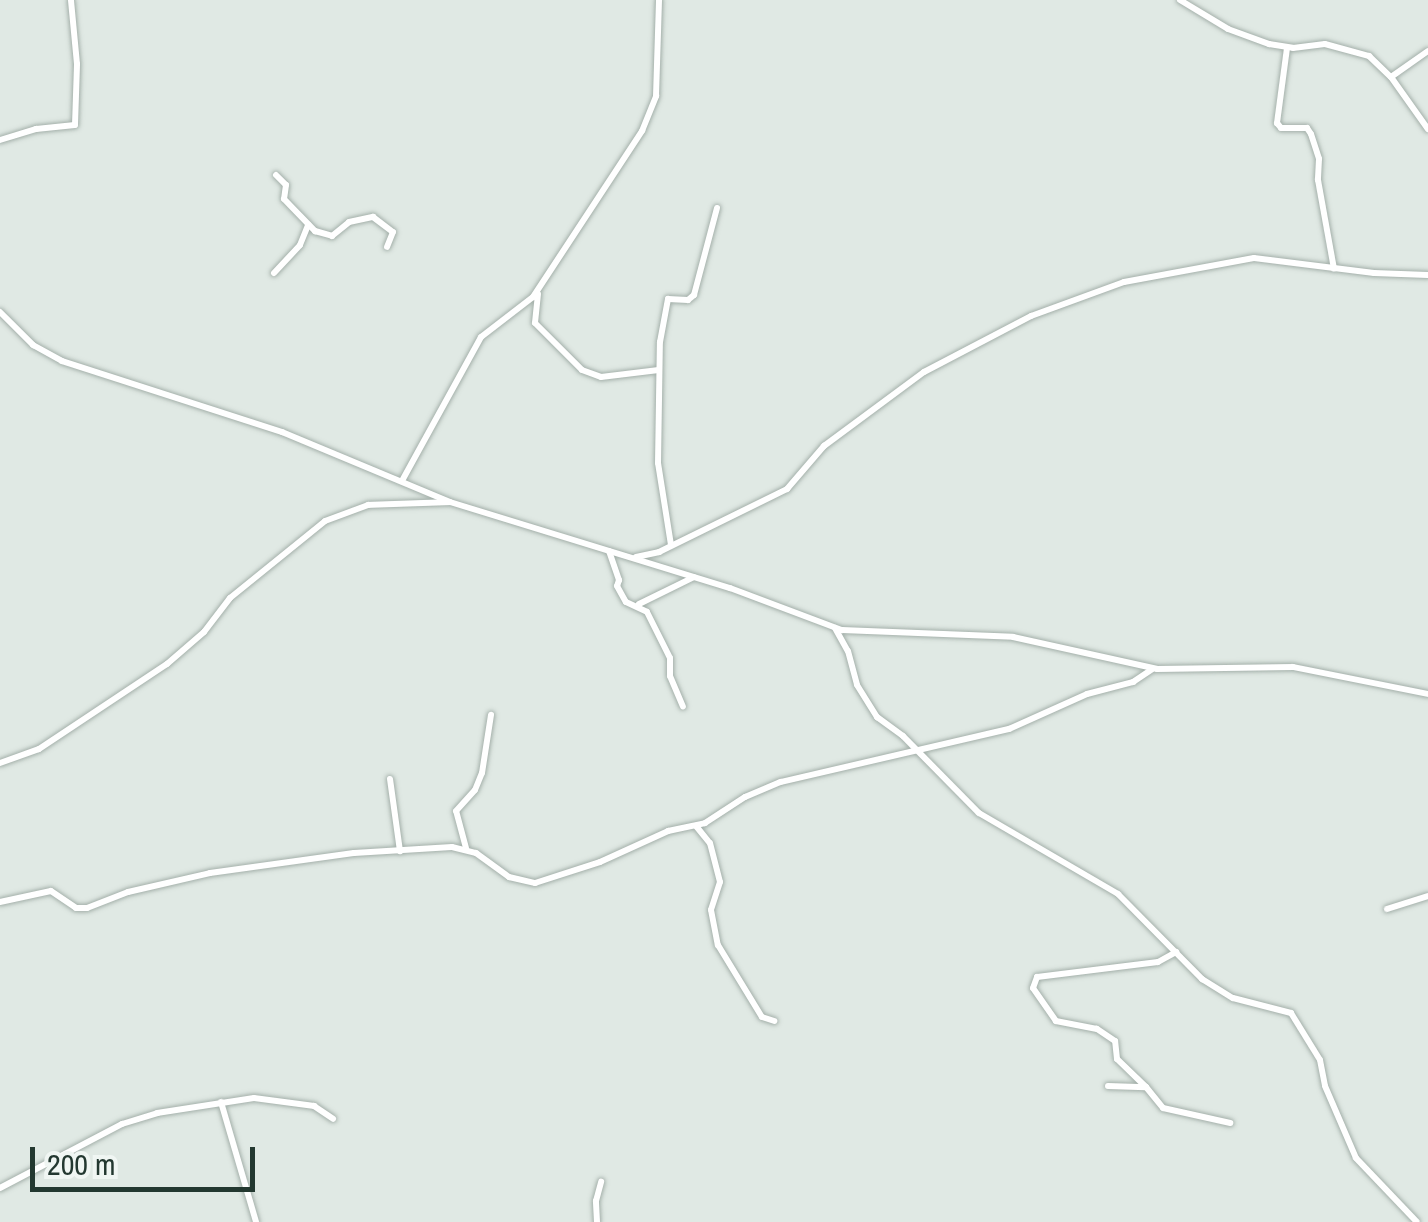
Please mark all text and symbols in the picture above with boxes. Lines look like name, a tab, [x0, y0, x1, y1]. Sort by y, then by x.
scale bar	[35, 1127, 260, 1189]
text: 200 m	[47, 1144, 115, 1184]

